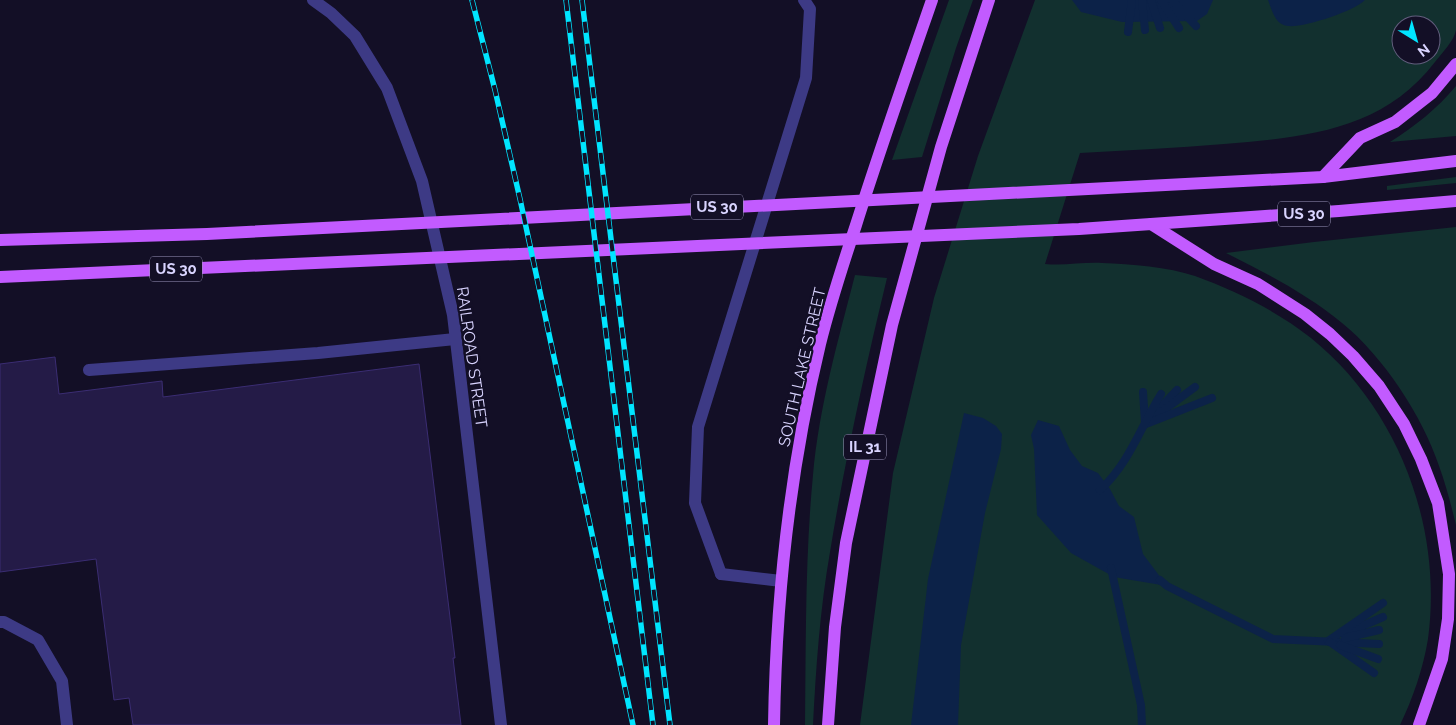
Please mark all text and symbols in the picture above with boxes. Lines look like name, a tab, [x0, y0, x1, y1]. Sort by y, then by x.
north arrow	[1391, 15, 1441, 65]
text: N	[1415, 41, 1433, 60]
road number: US 30	[691, 194, 743, 220]
road number: US 30	[1278, 202, 1330, 226]
road number: US 30	[150, 256, 202, 282]
street label: RAILROAD STREET	[453, 285, 491, 429]
street label: SOUTH LAKE STREET	[774, 285, 830, 448]
road number: IL 31	[844, 434, 886, 460]

